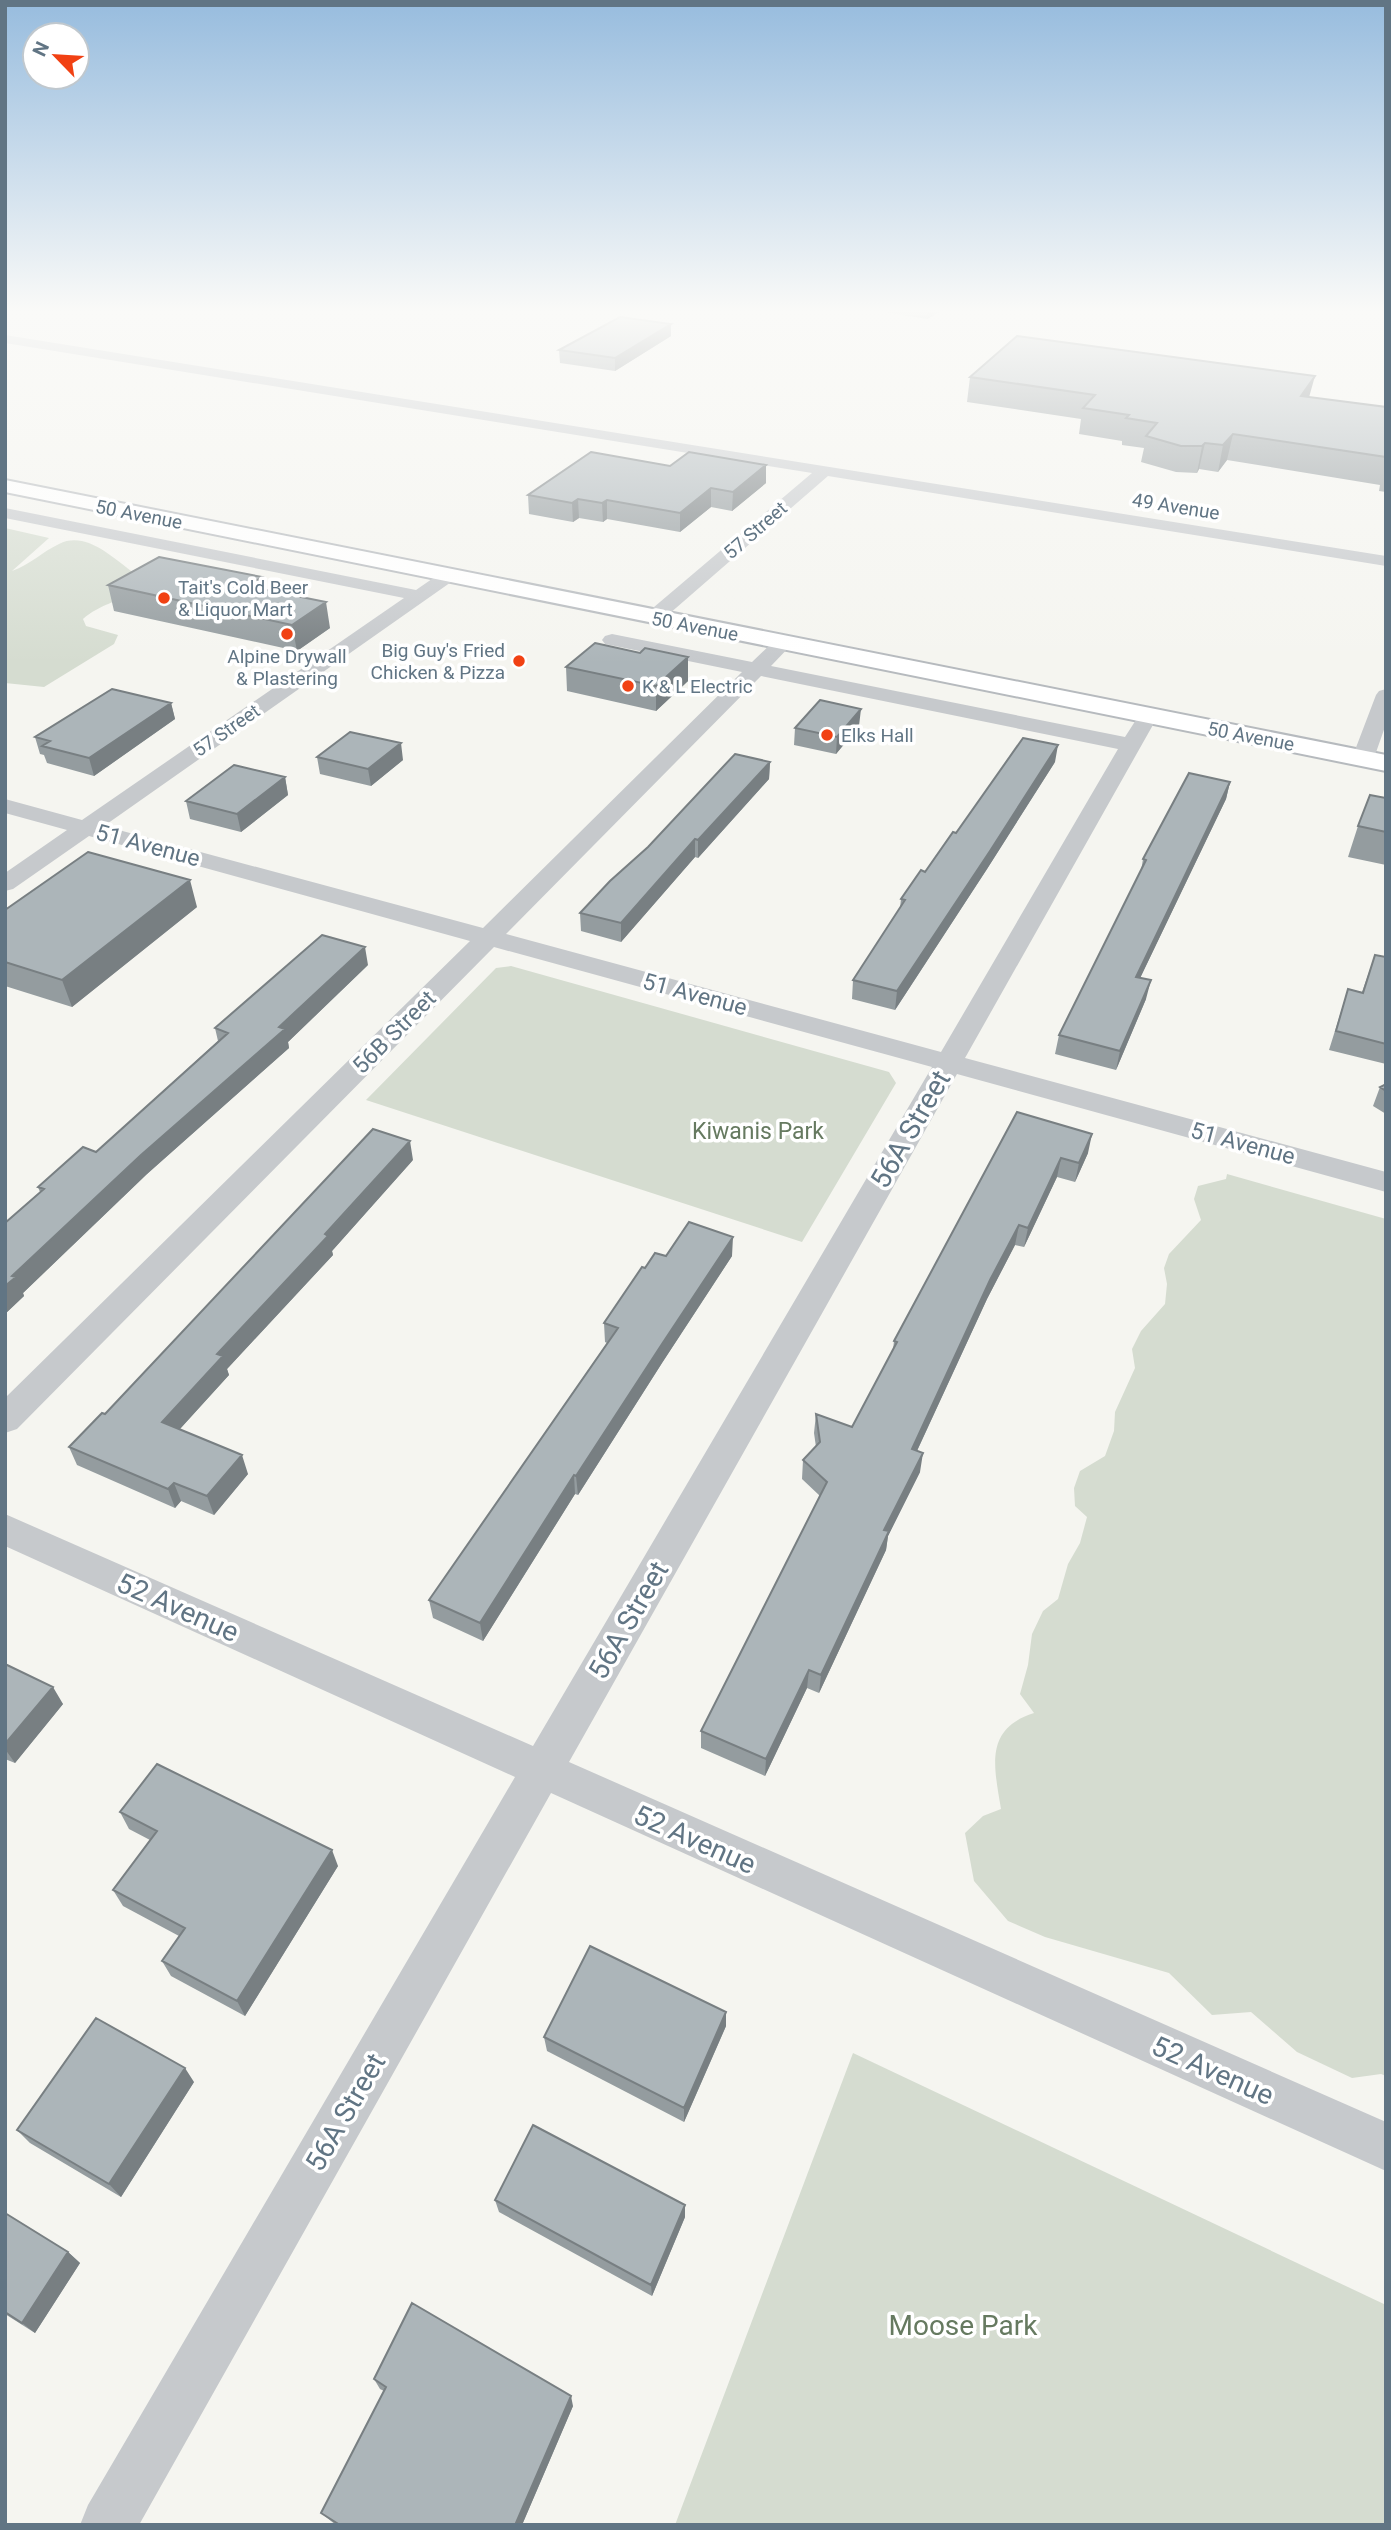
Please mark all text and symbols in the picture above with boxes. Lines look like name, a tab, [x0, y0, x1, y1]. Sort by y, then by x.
north arrow	[21, 21, 91, 91]
text: N	[28, 38, 54, 60]
street label: 49 Avenue	[1131, 488, 1221, 525]
street label: 50 Avenue	[93, 495, 184, 534]
street label: 57 Street	[719, 497, 792, 564]
place label: Tait's Cold Beer & Liquor Mart	[178, 576, 309, 621]
marker: Tait's Cold Beer & Liquor Mart	[156, 590, 172, 606]
street label: 50 Avenue	[649, 607, 740, 646]
marker: Alpine Drywall & Plastering	[279, 626, 295, 642]
place label: Big Guy's Fried Chicken & Pizza	[371, 639, 505, 684]
place label: Alpine Drywall & Plastering	[227, 645, 347, 690]
marker: Big Guy's Fried Chicken & Pizza	[511, 653, 527, 669]
place label: K & L Electric	[642, 675, 753, 698]
marker: K & L Electric	[620, 678, 636, 694]
street label: 57 Street	[188, 699, 264, 762]
street label: 50 Avenue	[1205, 717, 1296, 756]
place label: Elks Hall	[841, 724, 914, 747]
marker: Elks Hall	[819, 727, 835, 743]
street label: 51 Avenue	[93, 819, 203, 872]
street label: 51 Avenue	[640, 968, 750, 1021]
street label: 56B Street	[347, 985, 442, 1080]
street label: 56A Street	[864, 1064, 957, 1194]
street label: 51 Avenue	[1188, 1117, 1298, 1170]
park label: Kiwanis Park	[692, 1118, 824, 1145]
street label: 56A Street	[582, 1555, 675, 1685]
street label: 52 Avenue	[112, 1566, 244, 1649]
street label: 52 Avenue	[629, 1798, 761, 1881]
street label: 52 Avenue	[1147, 2029, 1279, 2112]
street label: 56A Street	[299, 2047, 392, 2177]
park label: Moose Park	[888, 2309, 1038, 2342]

